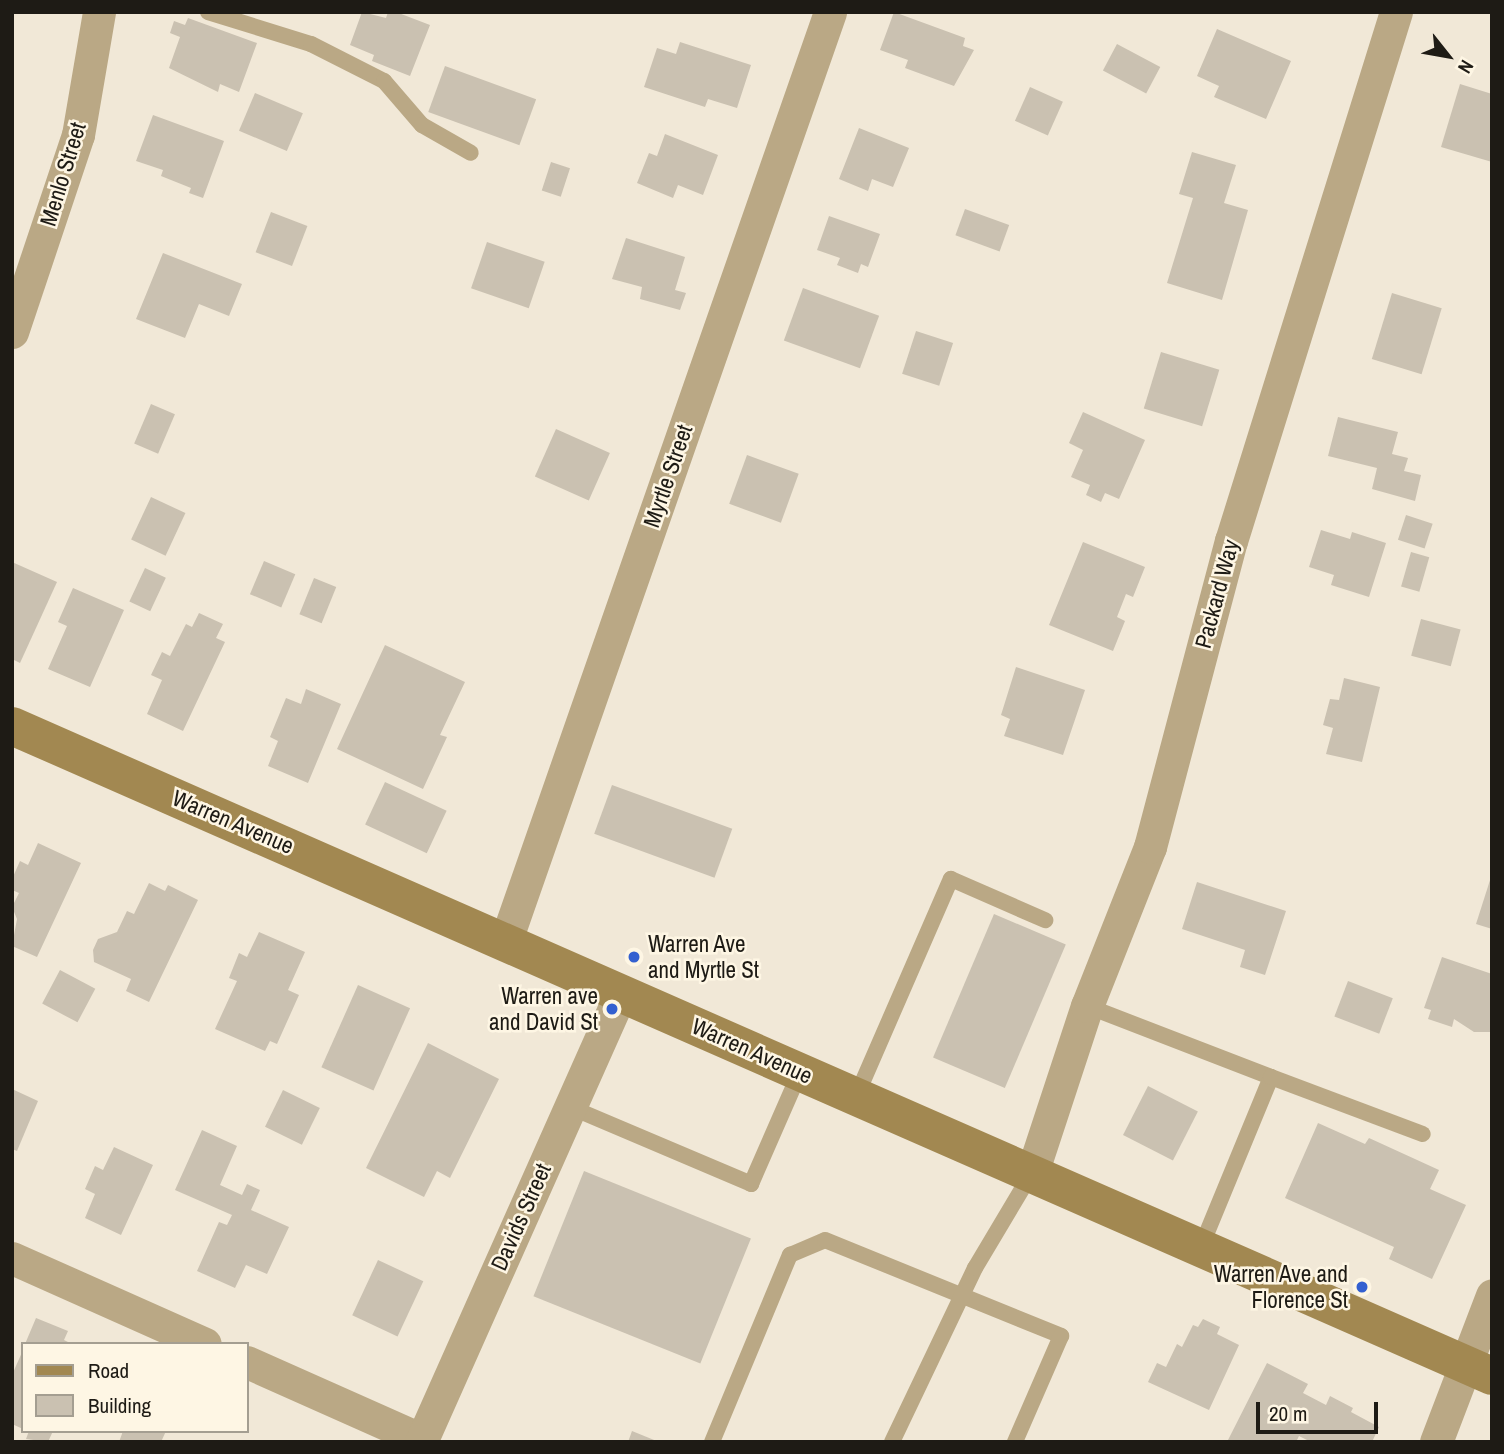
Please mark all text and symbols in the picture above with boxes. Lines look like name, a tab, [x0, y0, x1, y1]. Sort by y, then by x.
north arrow	[1413, 21, 1483, 91]
text: N	[1452, 55, 1480, 78]
street label: Menlo Street	[34, 119, 92, 229]
street label: Myrtle Street	[638, 421, 698, 531]
street label: Packard Way	[1189, 537, 1245, 651]
street label: Warren Avenue	[168, 784, 298, 860]
place label: Warren Ave and Myrtle St	[648, 930, 759, 984]
marker: Warren Ave and Myrtle St	[626, 949, 642, 965]
place label: Warren ave and David St	[489, 982, 598, 1036]
marker: Warren ave and David St	[604, 1001, 620, 1017]
street label: Warren Avenue	[687, 1012, 817, 1090]
street label: Davids Street	[485, 1159, 557, 1275]
place label: Warren Ave and Florence St	[1213, 1260, 1348, 1314]
marker: Warren Ave and Florence St	[1354, 1279, 1370, 1295]
legend	[21, 1342, 248, 1433]
text: Road	[88, 1356, 129, 1385]
scale bar	[1259, 1388, 1382, 1432]
text: Building	[88, 1391, 151, 1420]
text: 20 m	[1269, 1399, 1307, 1428]

